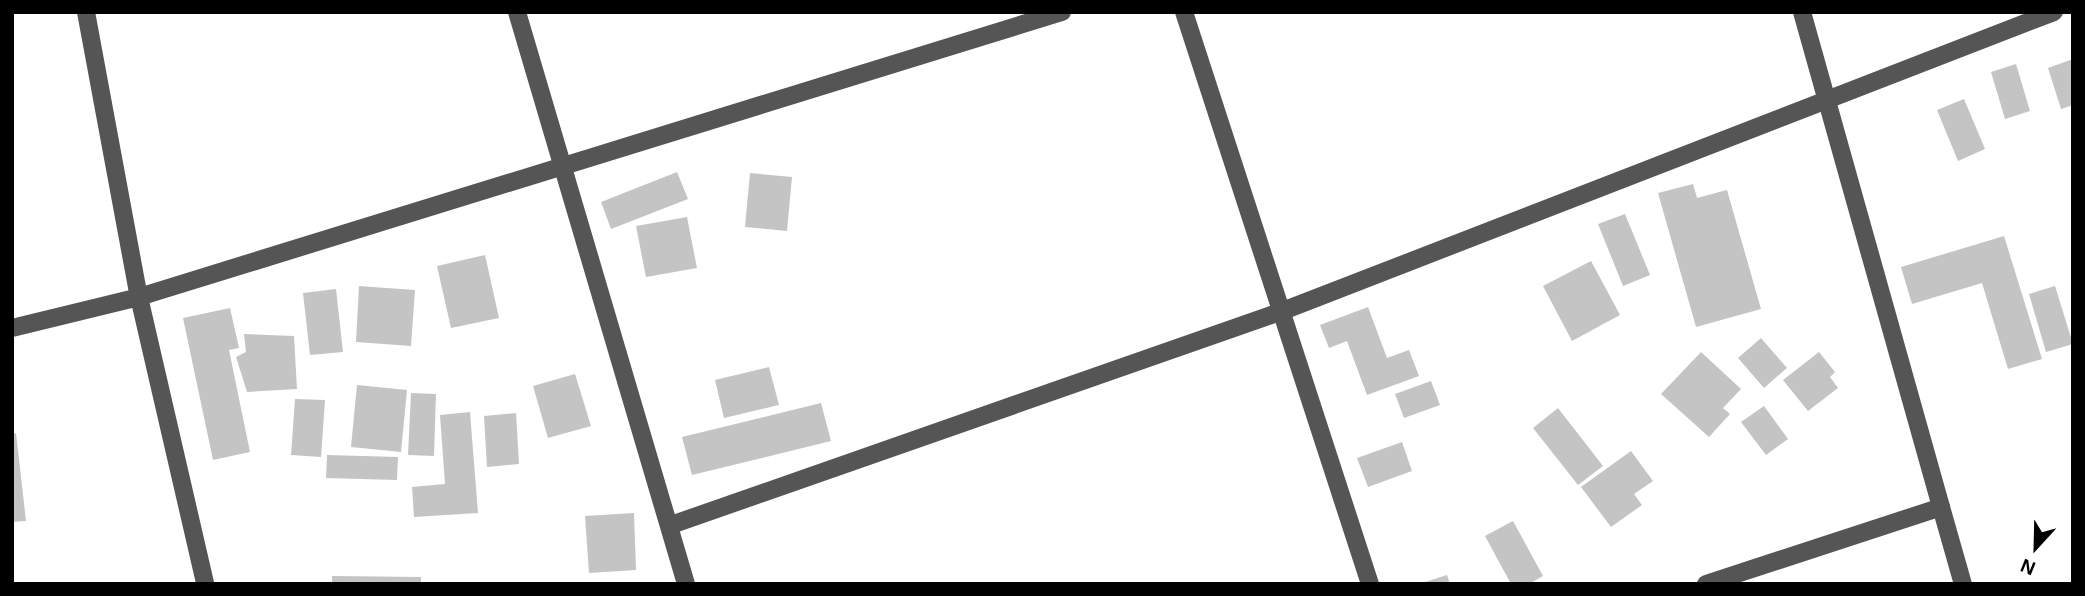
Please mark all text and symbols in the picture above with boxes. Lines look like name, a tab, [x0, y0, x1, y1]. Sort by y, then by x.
north arrow	[2001, 512, 2071, 582]
text: N	[2018, 555, 2038, 579]

